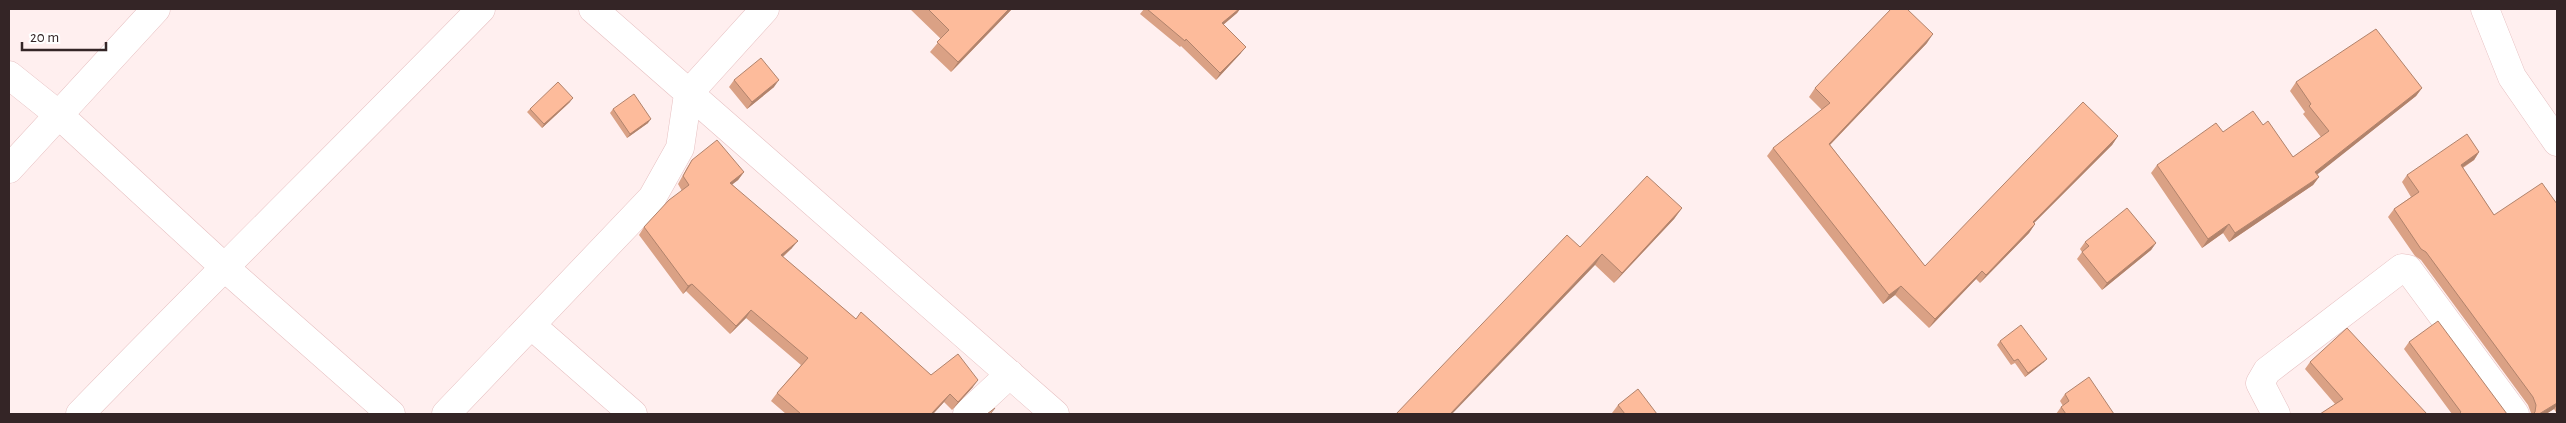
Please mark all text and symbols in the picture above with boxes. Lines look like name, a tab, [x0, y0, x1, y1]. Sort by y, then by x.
scale bar	[22, 20, 106, 52]
text: 20 m	[30, 30, 59, 45]

